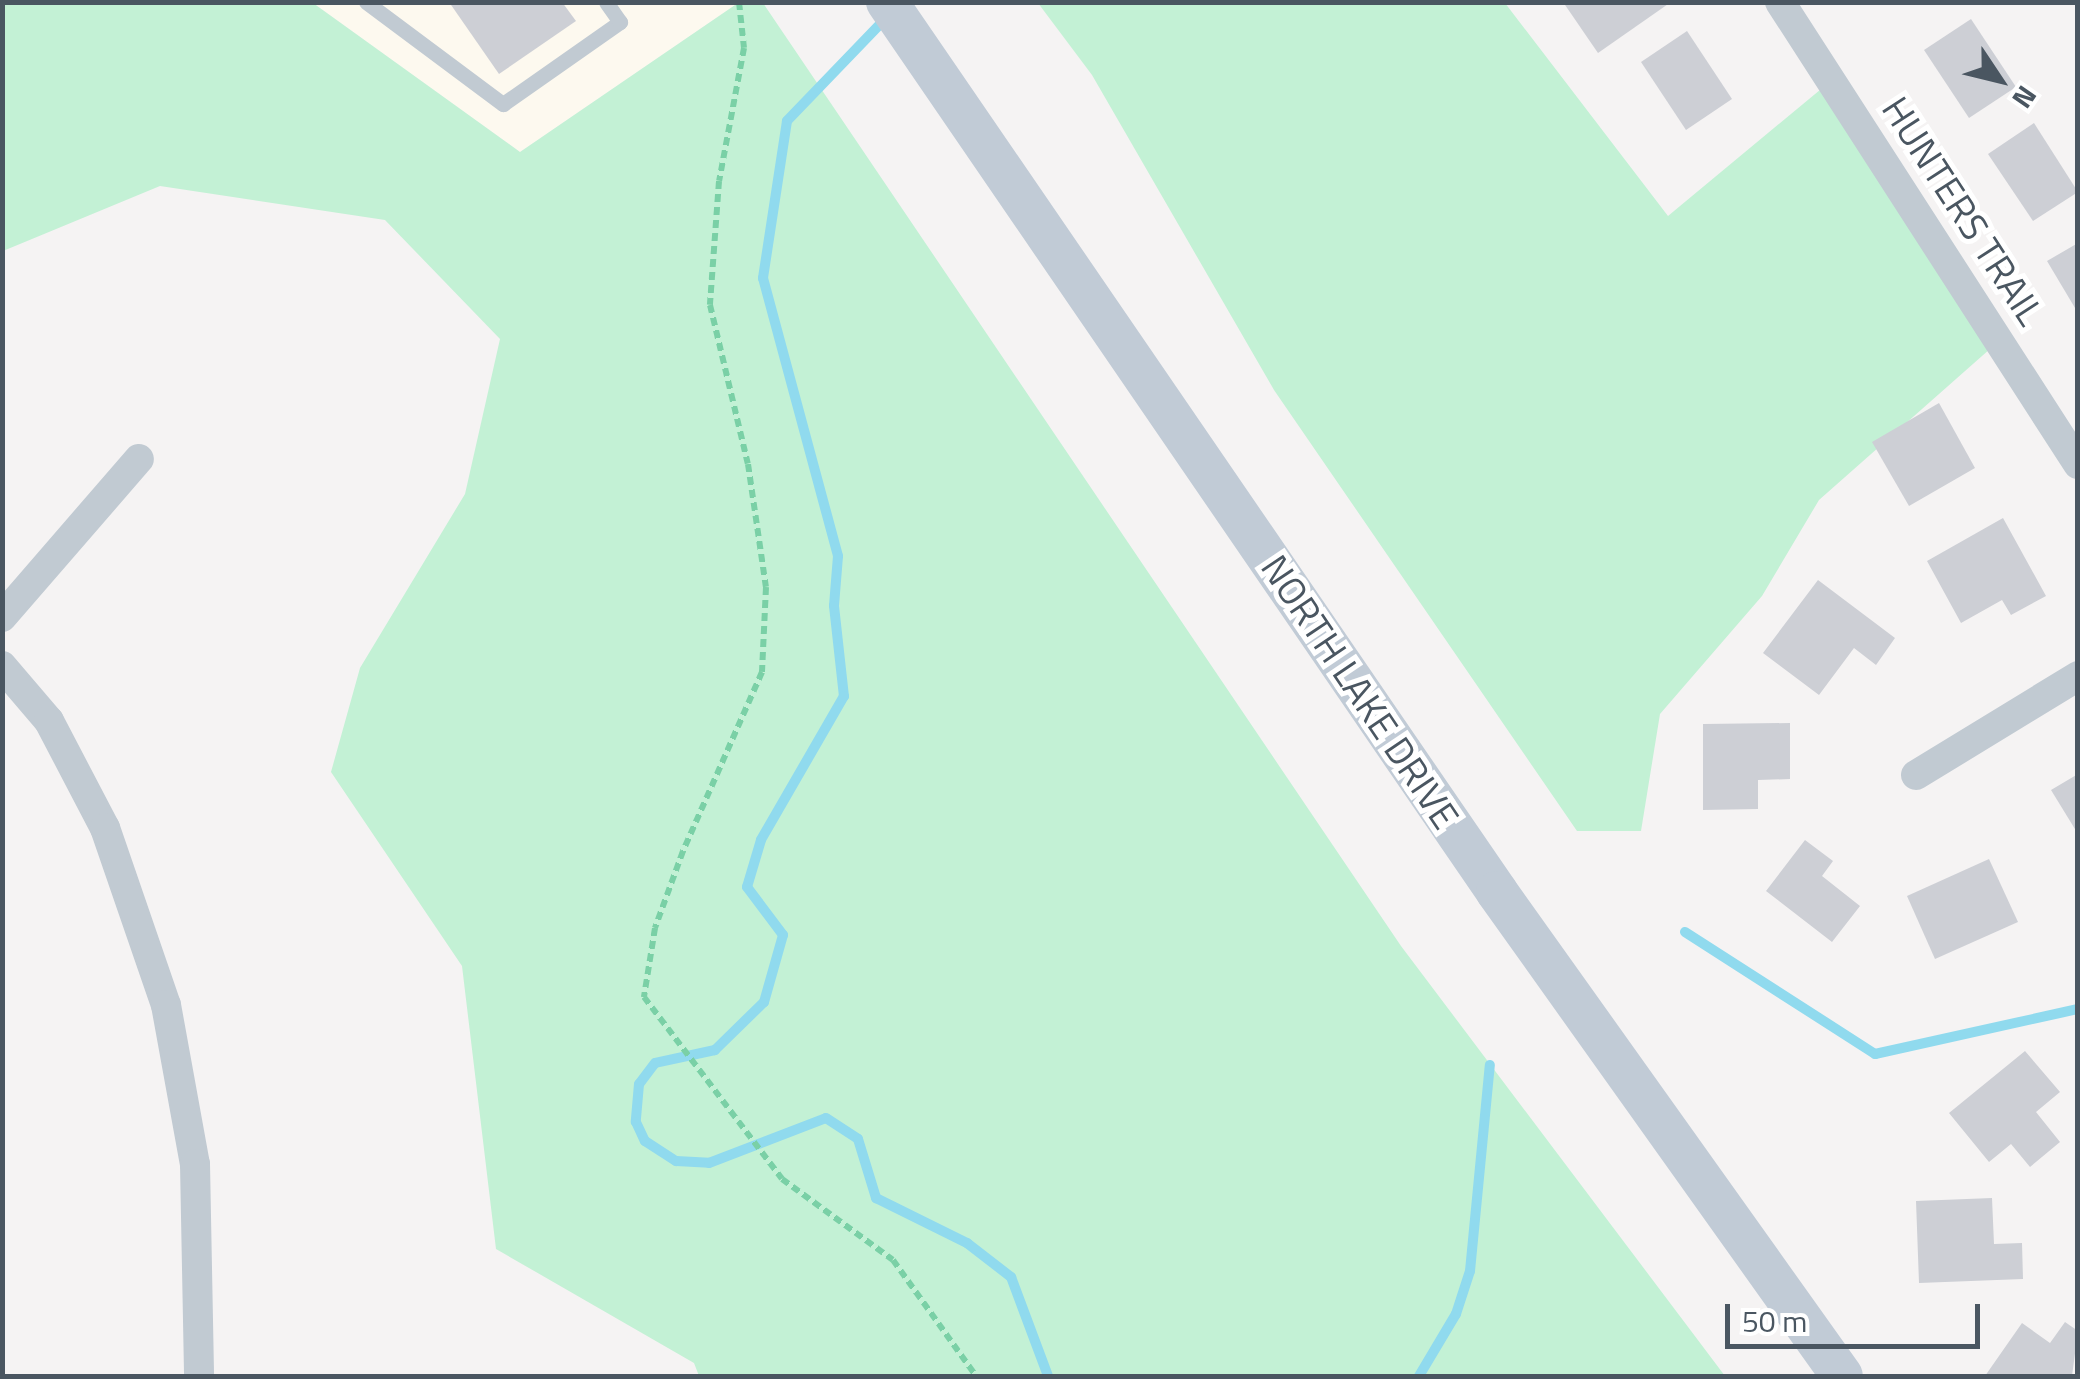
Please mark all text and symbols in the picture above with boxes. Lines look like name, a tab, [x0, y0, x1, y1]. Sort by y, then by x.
north arrow	[1950, 30, 2050, 130]
street label: HUNTERS TRAIL	[1872, 89, 2054, 333]
street label: NORTH LAKE DRIVE	[1252, 547, 1468, 837]
scale bar	[1730, 1284, 1985, 1346]
text: 50 m	[1742, 1298, 1807, 1344]

